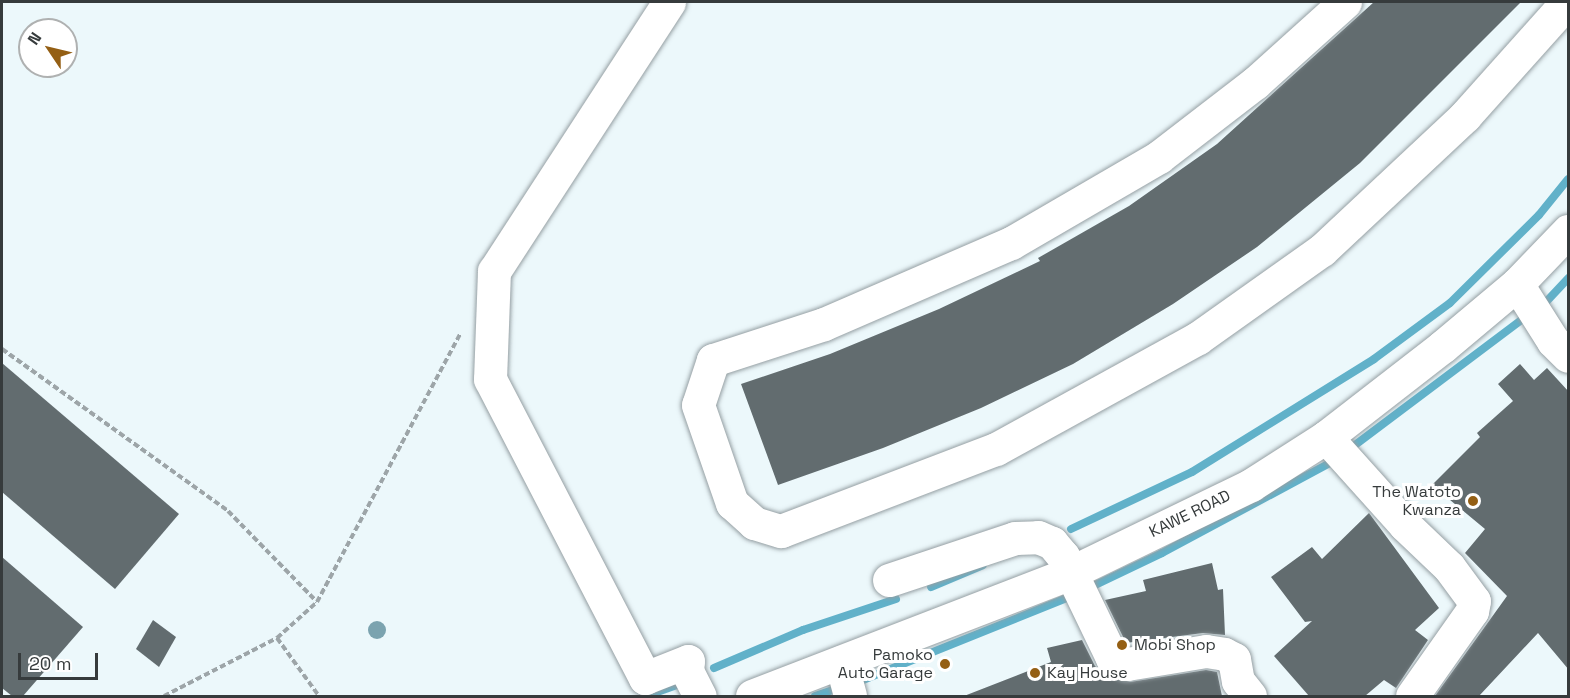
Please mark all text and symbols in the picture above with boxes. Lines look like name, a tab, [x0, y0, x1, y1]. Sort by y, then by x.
north arrow	[18, 18, 78, 78]
text: N	[23, 28, 46, 49]
place label: The Watoto Kwanza	[1372, 482, 1461, 520]
street label: KAWE ROAD	[1146, 486, 1234, 542]
marker: The Watoto Kwanza	[1466, 494, 1480, 508]
place label: Mobi Shop	[1134, 635, 1216, 655]
marker: Mobi Shop	[1115, 638, 1129, 652]
scale bar	[21, 641, 100, 679]
place label: Pamoko Auto Garage	[838, 645, 933, 683]
text: 20 m	[29, 652, 72, 675]
marker: Pamoko Auto Garage	[938, 657, 952, 671]
place label: Kay House	[1047, 663, 1128, 683]
marker: Kay House	[1028, 666, 1042, 680]

